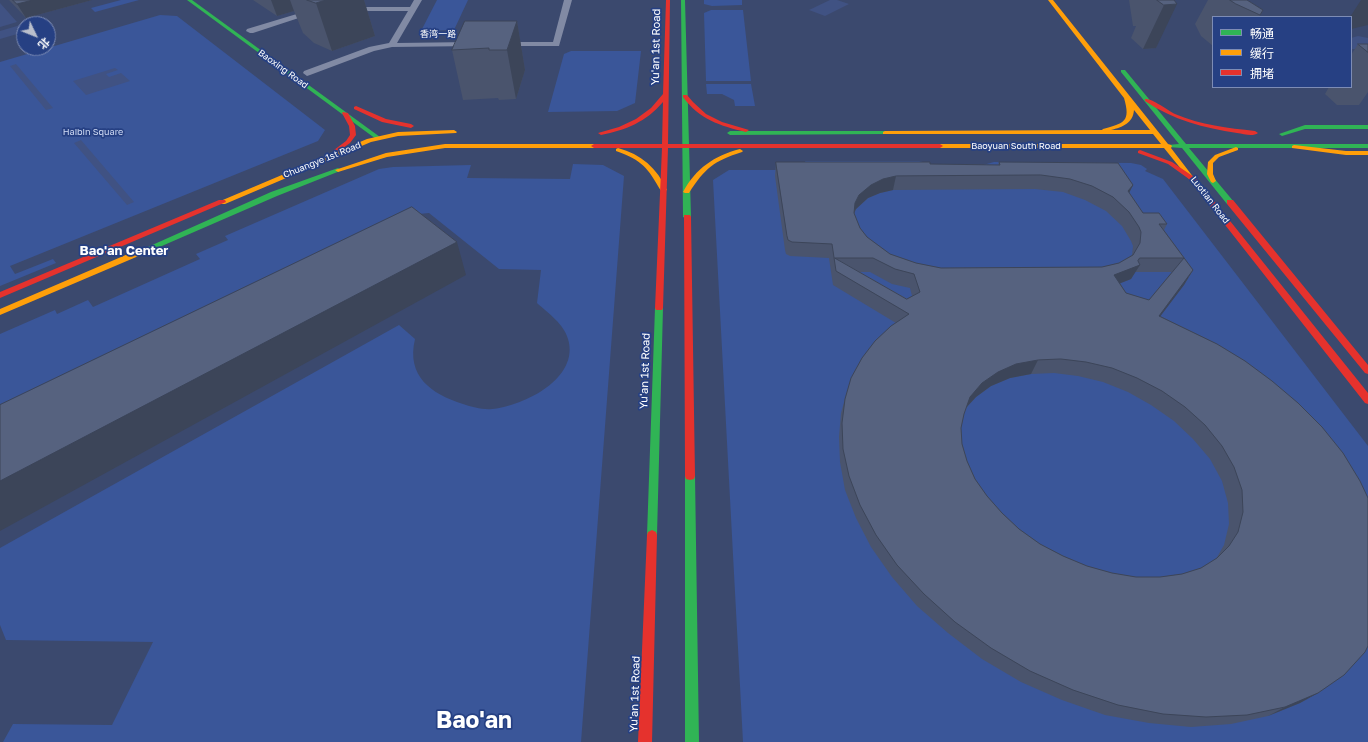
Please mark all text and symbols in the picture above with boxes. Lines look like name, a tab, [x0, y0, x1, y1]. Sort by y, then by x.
street label: Yu'an 1st Road	[649, 9, 663, 85]
north arrow	[16, 16, 56, 56]
legend	[1212, 16, 1352, 88]
text: 畅通	[1250, 26, 1274, 41]
street label: 香湾一路	[420, 29, 456, 39]
text: 北	[36, 35, 53, 52]
text: 缓行	[1250, 46, 1274, 61]
street label: Baoxing Road	[256, 47, 310, 91]
text: 拥堵	[1250, 66, 1274, 81]
park label: Haibin Square	[63, 127, 123, 137]
street label: Chuangye 1st Road	[282, 140, 362, 180]
street label: Baoyuan South Road	[971, 141, 1061, 151]
street label: Luotian Road	[1188, 174, 1232, 226]
district label: Bao'an Center	[80, 243, 168, 259]
street label: Yu'an 1st Road	[637, 333, 653, 409]
street label: Yu'an 1st Road	[627, 656, 643, 732]
district label: Bao'an	[436, 707, 512, 735]

